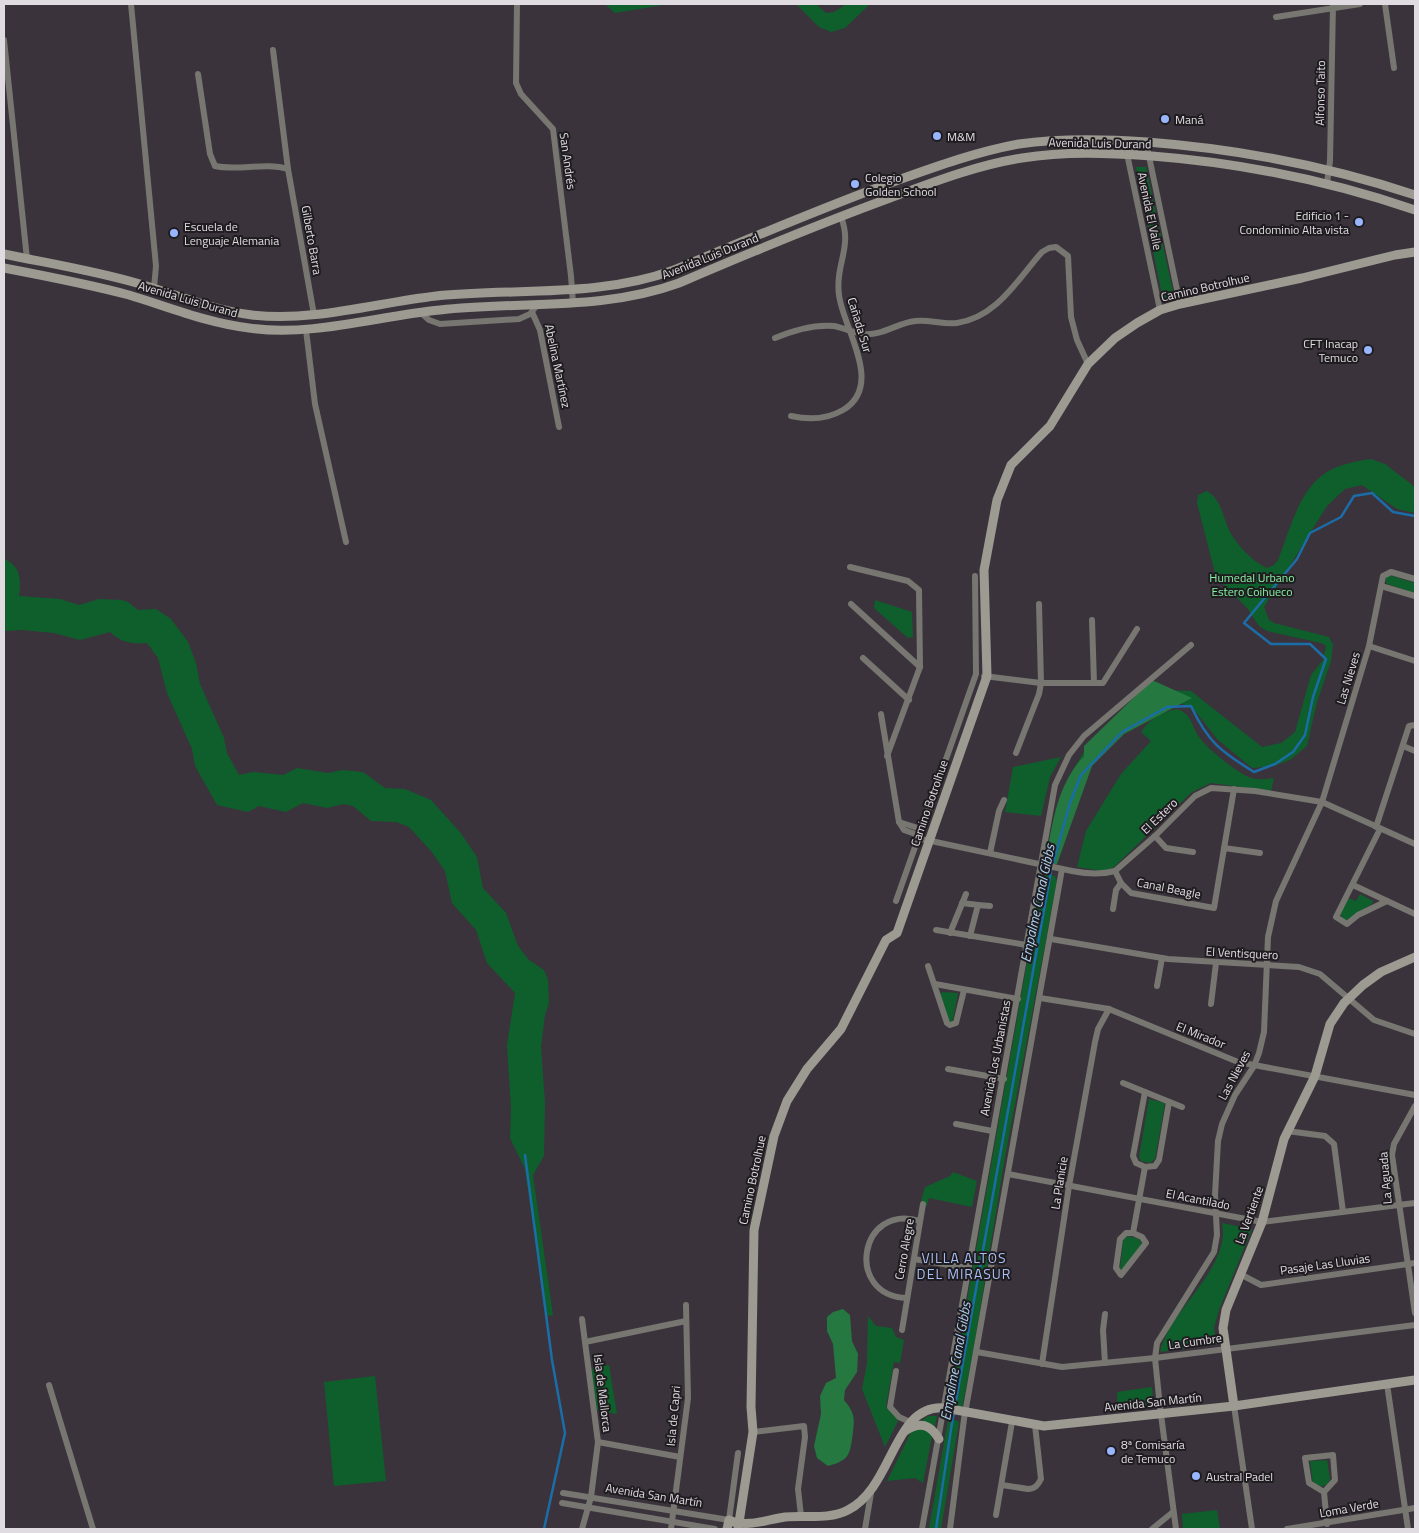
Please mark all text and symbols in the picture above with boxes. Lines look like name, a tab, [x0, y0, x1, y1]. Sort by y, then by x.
street label: Alfonso Taito	[1310, 60, 1330, 126]
place label: Maná	[1175, 110, 1204, 129]
marker: Maná	[1159, 113, 1171, 125]
place label: M&M	[947, 127, 975, 146]
marker: M&M	[931, 130, 943, 142]
street label: San Andrés	[555, 131, 581, 191]
street label: Avenida Luis Durand	[1048, 133, 1152, 153]
place label: Colegio Golden School	[865, 168, 937, 201]
street label: Avenida El Valle	[1132, 170, 1168, 252]
marker: Colegio Golden School	[849, 178, 861, 190]
street label: Gilberto Barra	[297, 204, 327, 276]
place label: Edificio 1 - Condominio Alta vista	[1239, 206, 1349, 239]
marker: Edificio 1 - Condominio Alta vista	[1353, 216, 1365, 228]
place label: Escuela de Lenguaje Alemania	[184, 217, 279, 250]
marker: Escuela de Lenguaje Alemania	[168, 227, 180, 239]
street label: Avenida Luis Durand	[659, 228, 761, 284]
street label: Camino Botrolhue	[1159, 268, 1251, 306]
street label: Avenida Luis Durand	[136, 276, 240, 322]
street label: Cañada Sur	[843, 295, 877, 355]
street label: Abelina Martínez	[540, 322, 576, 410]
place label: CFT Inacap Temuco	[1303, 334, 1358, 367]
marker: CFT Inacap Temuco	[1362, 344, 1374, 356]
park label: Humedal Urbano Estero Coihueco	[1209, 568, 1295, 601]
street label: Las Nieves	[1331, 649, 1365, 707]
street label: Camino Botrolhue	[905, 757, 953, 849]
street label: El Estero	[1136, 794, 1182, 838]
water label: Empalme Canal Gibbs	[1014, 841, 1060, 964]
street label: Canal Beagle	[1135, 872, 1203, 904]
street label: El Ventisquero	[1205, 942, 1279, 964]
street label: Avenida Los Urbanistas	[974, 998, 1016, 1118]
street label: El Mirador	[1173, 1016, 1229, 1054]
street label: Las Nieves	[1213, 1046, 1255, 1103]
street label: Camino Botrolhue	[733, 1134, 771, 1226]
street label: La Aguada	[1373, 1151, 1397, 1205]
street label: La Planicie	[1045, 1155, 1073, 1211]
street label: El Acantilado	[1164, 1183, 1232, 1215]
street label: La Vertiente	[1230, 1183, 1268, 1247]
street label: Cerro Alegre	[889, 1217, 919, 1281]
district label: VILLA ALTOS DEL MIRASUR	[917, 1247, 1011, 1284]
street label: Pasaje Las Lluvias	[1279, 1248, 1372, 1280]
water label: Empalme Canal Gibbs	[934, 1299, 976, 1422]
street label: La Cumbre	[1167, 1328, 1223, 1354]
street label: Isla de Mallorca	[589, 1353, 617, 1433]
street label: Isla de Capri	[661, 1385, 685, 1447]
street label: Avenida San Martín	[1103, 1387, 1203, 1417]
place label: 8ª Comisaría de Temuco	[1121, 1435, 1185, 1468]
marker: 8ª Comisaría de Temuco	[1105, 1445, 1117, 1457]
place label: Austral Padel	[1206, 1467, 1273, 1486]
marker: Austral Padel	[1190, 1470, 1202, 1482]
street label: Avenida San Martín	[604, 1478, 704, 1512]
street label: Loma Verde	[1318, 1493, 1380, 1523]

